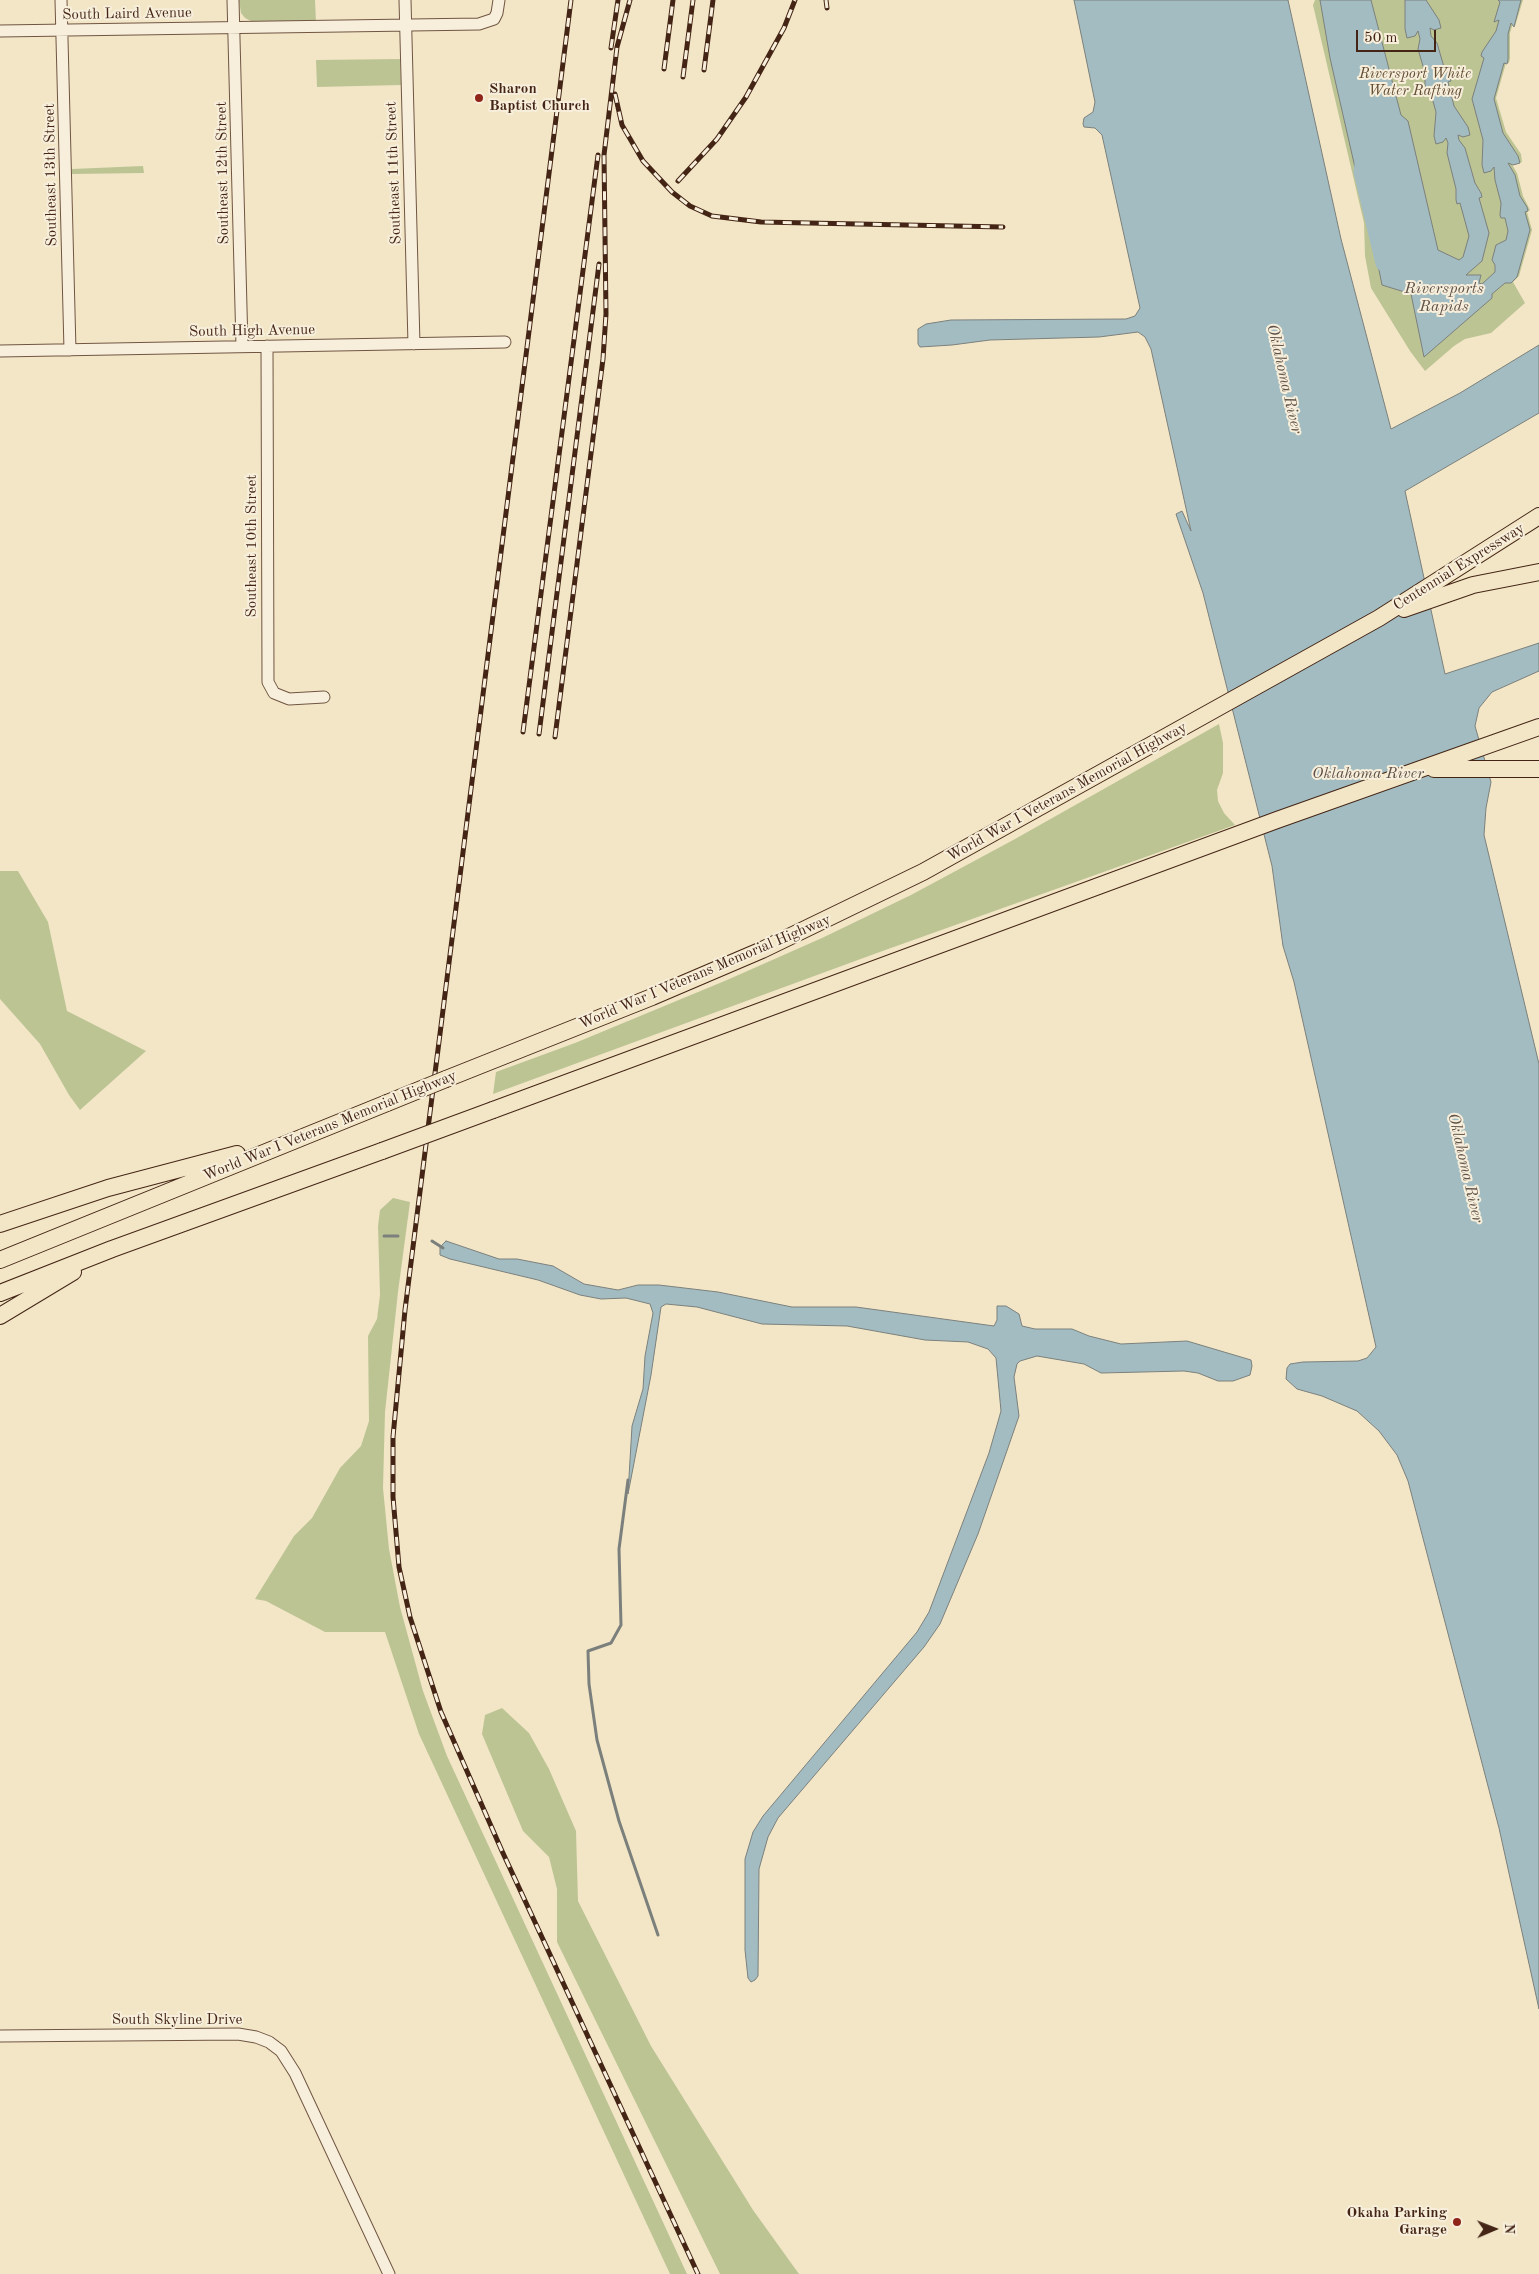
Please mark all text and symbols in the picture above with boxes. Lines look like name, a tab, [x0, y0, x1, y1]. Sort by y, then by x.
street label: South Laird Avenue	[62, 4, 192, 24]
scale bar	[1359, 20, 1439, 52]
text: 50 m	[1364, 31, 1398, 46]
park label: Riversport White Water Rafting	[1359, 65, 1471, 100]
place label: Sharon Baptist Church	[489, 80, 590, 115]
marker: Sharon Baptist Church	[473, 92, 485, 104]
street label: Southeast 12th Street	[213, 101, 233, 245]
street label: Southeast 11th Street	[383, 101, 405, 245]
street label: Southeast 13th Street	[41, 103, 61, 247]
water label: Riversports Rapids	[1404, 279, 1484, 317]
street label: South High Avenue	[189, 321, 315, 341]
water label: Oklahoma River	[1262, 322, 1306, 436]
street label: Southeast 10th Street	[243, 474, 261, 618]
street label: Centennial Expressway	[1390, 519, 1528, 615]
street label: World War I Veterans Memorial Highway	[944, 718, 1190, 866]
water label: Oklahoma River	[1312, 764, 1424, 784]
street label: World War I Veterans Memorial Highway	[576, 911, 834, 1033]
street label: World War I Veterans Memorial Highway	[201, 1067, 459, 1185]
water label: Oklahoma River	[1443, 1111, 1487, 1225]
street label: South Skyline Drive	[112, 2011, 242, 2029]
place label: Okaha Parking Garage	[1347, 2204, 1447, 2239]
north arrow	[1469, 2204, 1519, 2254]
marker: Okaha Parking Garage	[1451, 2216, 1463, 2228]
text: N	[1502, 2223, 1516, 2234]

